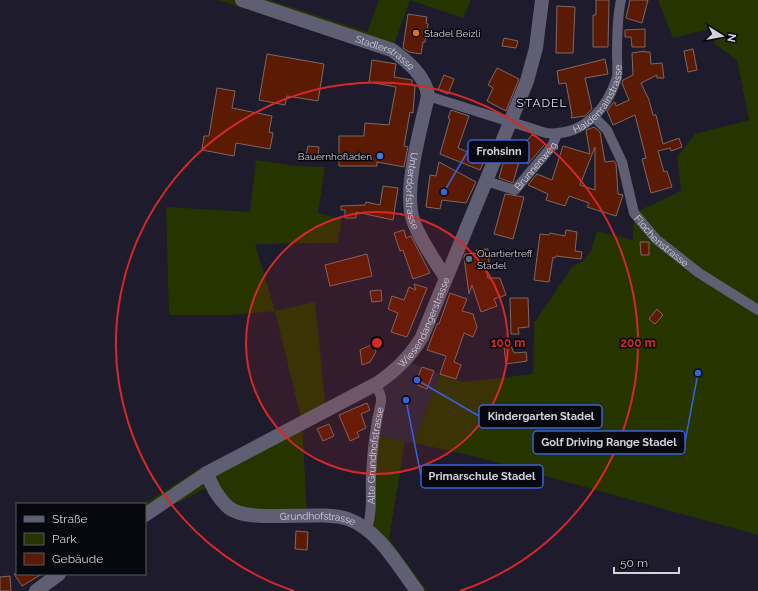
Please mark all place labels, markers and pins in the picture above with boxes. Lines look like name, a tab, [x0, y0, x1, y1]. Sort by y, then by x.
marker: Stadel Beizli	[411, 28, 421, 38]
place label: Stadel Beizli	[424, 28, 480, 39]
callout: Frohsinn	[468, 140, 529, 163]
place label: Bauernhofladen	[298, 151, 372, 162]
marker: Bauernhofladen	[375, 151, 385, 161]
place label: Quartiertreff Stadel	[477, 248, 533, 271]
marker: Quartiertreff Stadel	[464, 254, 474, 264]
centre of rings	[370, 336, 384, 350]
callout: Kindergarten Stadel	[479, 405, 602, 428]
callout: Golf Driving Range Stadel	[533, 431, 685, 454]
callout: Primarschule Stadel	[421, 465, 543, 488]

